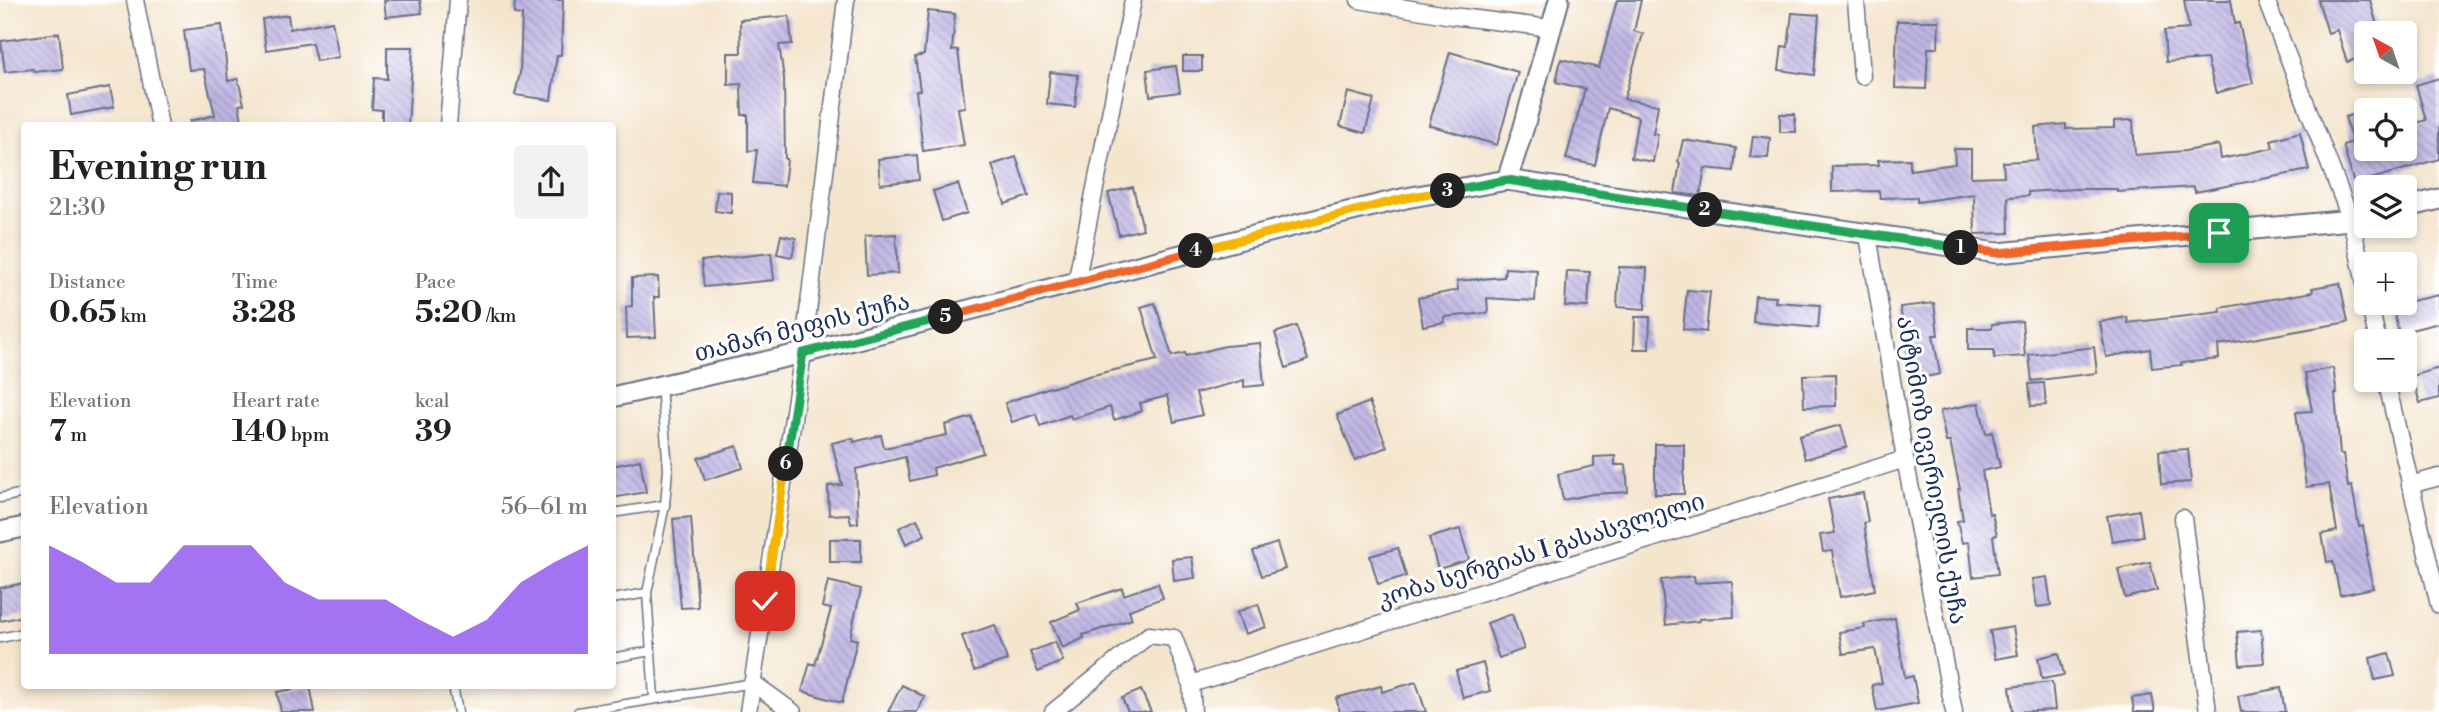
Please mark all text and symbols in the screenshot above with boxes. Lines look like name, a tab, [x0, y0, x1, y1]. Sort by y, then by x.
north arrow	[2354, 21, 2417, 84]
map controls	[2354, 21, 2417, 392]
button: locate	[2354, 98, 2417, 161]
text: Evening run	[49, 144, 267, 191]
button: share	[514, 145, 588, 219]
pin: 3	[1430, 174, 1466, 208]
button: layers	[2354, 175, 2417, 238]
text: 3	[1442, 178, 1453, 202]
pin: 2	[1688, 192, 1722, 228]
text: 21:30	[49, 194, 105, 222]
text: 2	[1699, 197, 1710, 221]
pin	[2189, 203, 2249, 263]
icon: arrive	[2200, 214, 2238, 252]
pin: 1	[1944, 230, 1979, 266]
pin: 4	[1178, 233, 1214, 268]
text: 1	[1956, 235, 1965, 259]
text: 4	[1189, 238, 1202, 262]
button: +	[2354, 252, 2417, 315]
text: Distance	[49, 270, 126, 294]
text: Time	[232, 270, 278, 294]
text: Pace	[415, 270, 456, 294]
street label: თამარ მეფის ქუჩა	[691, 287, 913, 369]
text: 0.65	[49, 294, 117, 332]
text: 3:28	[232, 294, 296, 332]
text: 5:20	[415, 294, 482, 332]
pin: 5	[928, 300, 964, 334]
text: km	[117, 304, 147, 328]
text: /km	[482, 304, 516, 328]
text: 5	[940, 304, 951, 328]
street label: ანტიმოზ ივერიელის ქუჩა	[1889, 313, 1973, 627]
button: −	[2354, 329, 2417, 392]
text: Elevation	[49, 389, 131, 413]
text: Heart rate	[232, 389, 320, 413]
text: kcal	[415, 389, 449, 413]
text: 7	[49, 413, 67, 451]
text: 140	[232, 413, 287, 451]
text: 39	[415, 413, 452, 451]
text: m	[67, 423, 87, 447]
text: bpm	[287, 423, 329, 447]
pin: 6	[768, 447, 804, 482]
text: 6	[780, 451, 791, 475]
street label: კობა სერგიას I გასასვლელი	[1374, 487, 1709, 615]
text: Elevation	[49, 493, 149, 521]
text: 56–61 m	[501, 493, 588, 521]
pin	[735, 571, 795, 631]
icon: check	[746, 582, 784, 620]

